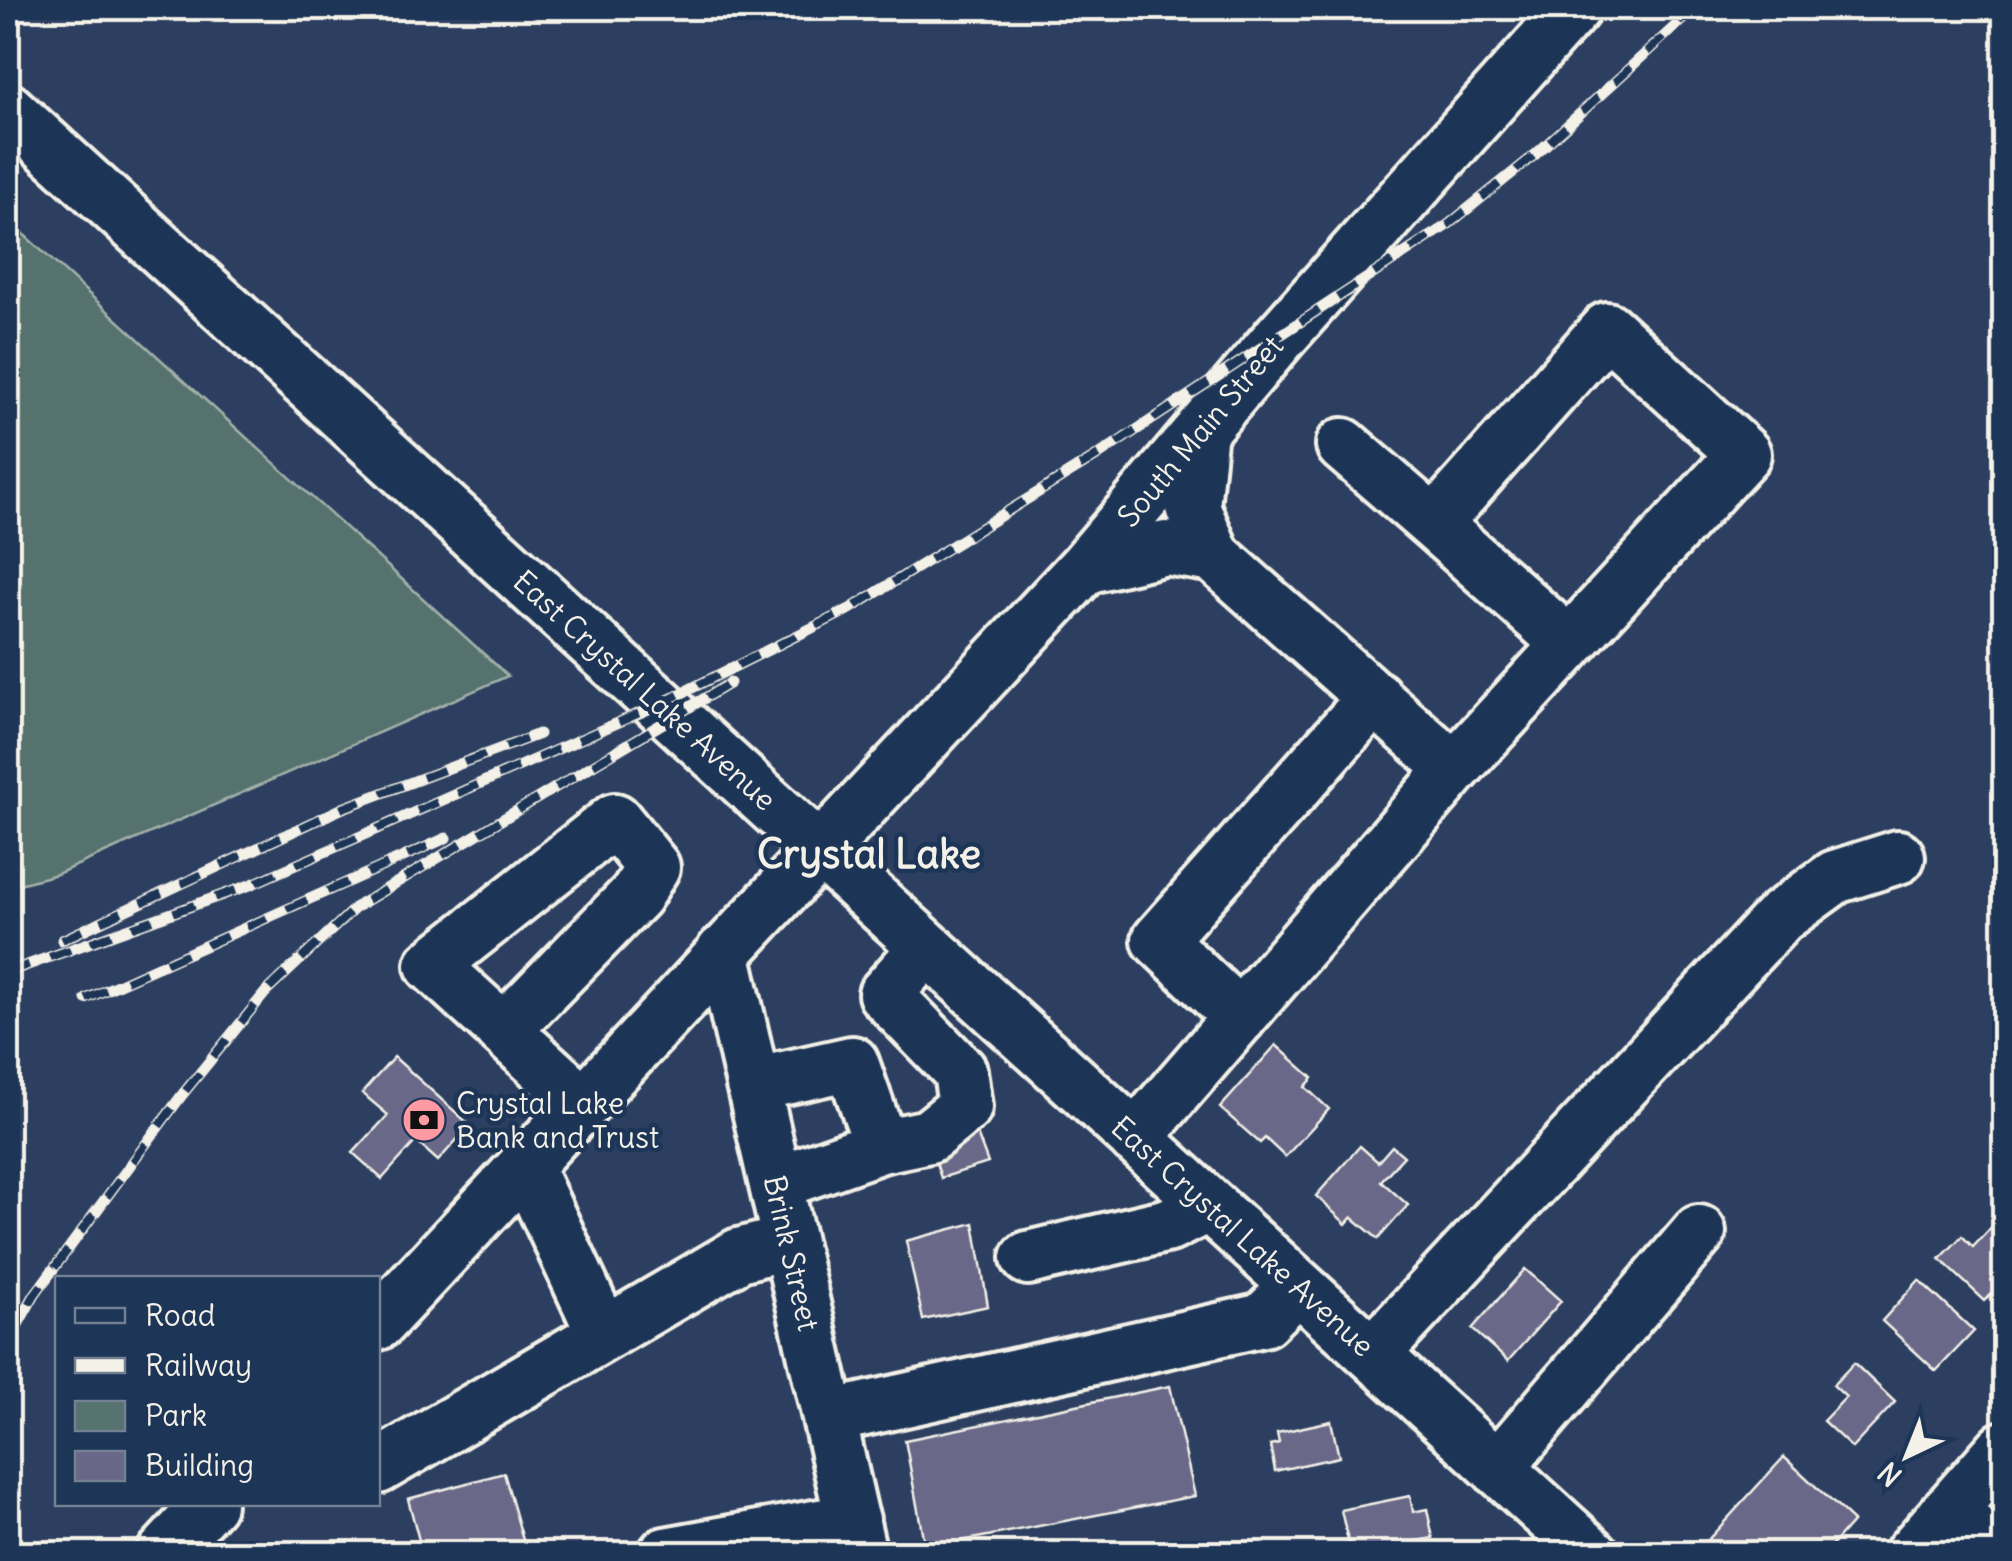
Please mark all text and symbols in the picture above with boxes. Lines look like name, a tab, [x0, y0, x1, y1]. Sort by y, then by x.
street label: South Main Street	[1109, 328, 1291, 534]
street label: East Crystal Lake Avenue	[506, 562, 784, 818]
district label: Crystal Lake	[757, 829, 981, 879]
place label: Crystal Lake Bank and Trust	[456, 1084, 659, 1156]
bank icon: Crystal Lake Bank and Trust	[401, 1097, 447, 1143]
street label: East Crystal Lake Avenue	[1104, 1108, 1382, 1364]
street label: Brink Street	[756, 1172, 828, 1334]
legend	[55, 1276, 380, 1506]
text: Road	[145, 1296, 215, 1334]
text: Railway	[145, 1346, 252, 1384]
text: Park	[145, 1396, 207, 1434]
north arrow	[1857, 1406, 1957, 1506]
text: Building	[145, 1446, 254, 1484]
text: N	[1871, 1455, 1909, 1494]

